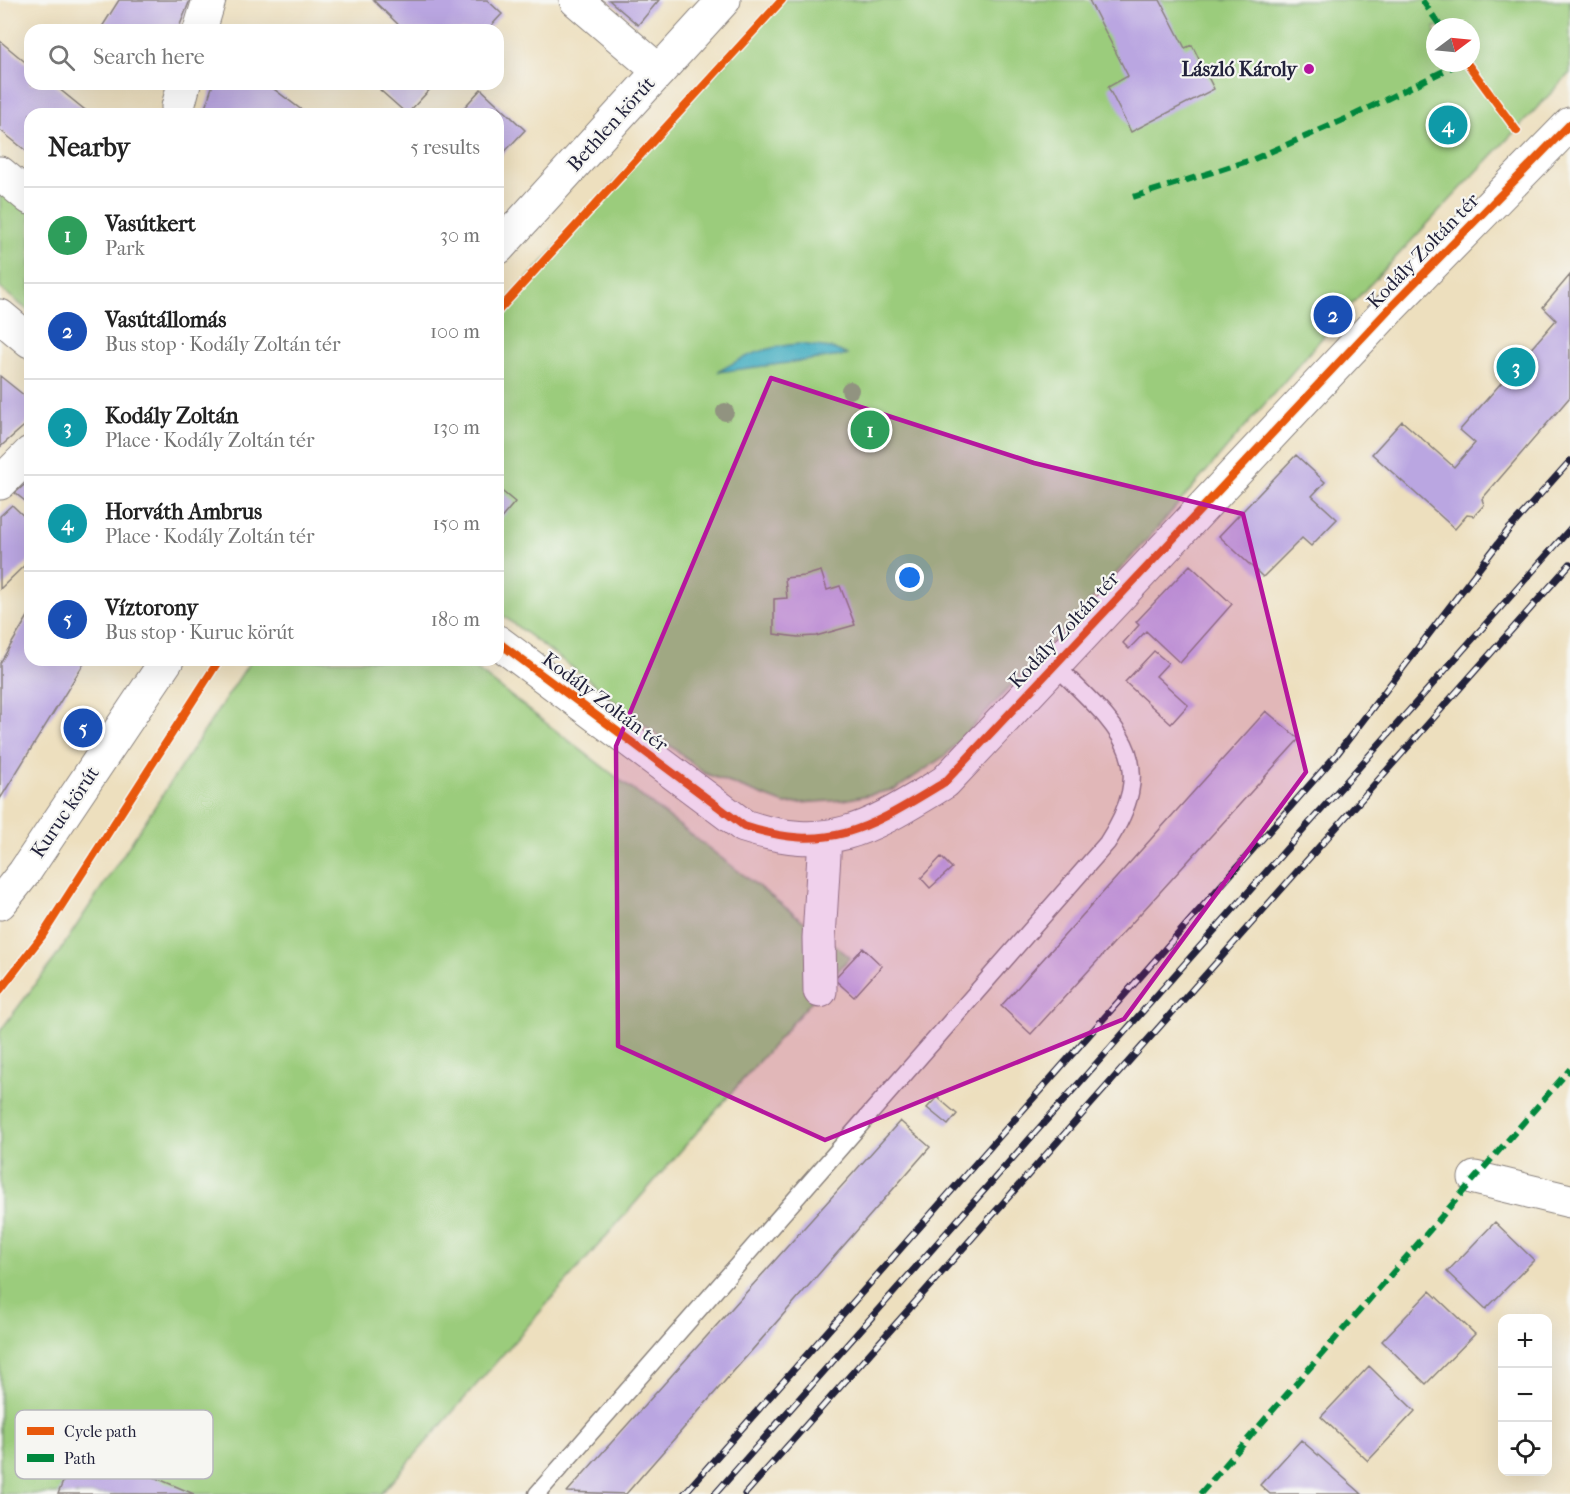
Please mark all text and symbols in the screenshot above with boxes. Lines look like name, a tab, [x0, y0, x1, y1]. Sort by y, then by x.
north arrow	[1426, 18, 1480, 72]
search box	[24, 24, 504, 90]
icon: search	[45, 41, 78, 74]
text: Search here	[93, 44, 205, 70]
place label: László Károly	[1181, 58, 1298, 81]
marker: László Károly	[1302, 62, 1316, 76]
street label: Bethlen körút	[563, 72, 659, 176]
pin: 4	[1428, 102, 1468, 148]
text: Nearby	[48, 132, 130, 163]
text: 5 results	[410, 136, 480, 159]
street label: Kodály Zoltán tér	[1362, 188, 1484, 313]
text: Vasútkert	[105, 211, 196, 237]
text: 1	[64, 224, 71, 247]
text: 30 m	[440, 224, 480, 247]
text: Park	[105, 237, 145, 260]
pin: 2	[1314, 292, 1352, 338]
text: Vasútállomás	[105, 307, 226, 333]
text: 2	[62, 320, 73, 343]
text: 100 m	[430, 320, 480, 343]
text: Bus stop · Kodály Zoltán tér	[105, 333, 340, 356]
pin: 3	[1496, 344, 1536, 389]
text: Kodály Zoltán	[105, 403, 239, 429]
pin: 1	[850, 408, 890, 452]
text: 3	[63, 416, 72, 439]
text: 130 m	[433, 416, 480, 439]
text: Place · Kodály Zoltán tér	[105, 429, 314, 452]
text: Horváth Ambrus	[105, 499, 262, 525]
text: 4	[62, 512, 73, 535]
text: 150 m	[432, 512, 480, 535]
text: Place · Kodály Zoltán tér	[105, 525, 314, 548]
your location	[895, 563, 924, 592]
street label: Kodály Zoltán tér	[1004, 566, 1124, 693]
text: Víztorony	[105, 595, 198, 621]
text: 5	[63, 608, 72, 631]
text: 180 m	[431, 608, 480, 631]
text: Bus stop · Kuruc körút	[105, 621, 294, 644]
street label: Kodály Zoltán tér	[538, 647, 673, 757]
pin: 5	[64, 706, 103, 750]
street label: Kuruc körút	[26, 762, 104, 862]
map controls	[1498, 1314, 1552, 1476]
button: +	[1498, 1314, 1552, 1368]
button: −	[1498, 1368, 1552, 1422]
legend	[15, 1410, 213, 1479]
text: Cycle path	[64, 1422, 136, 1441]
button: locate	[1498, 1422, 1552, 1476]
text: Path	[64, 1449, 96, 1468]

